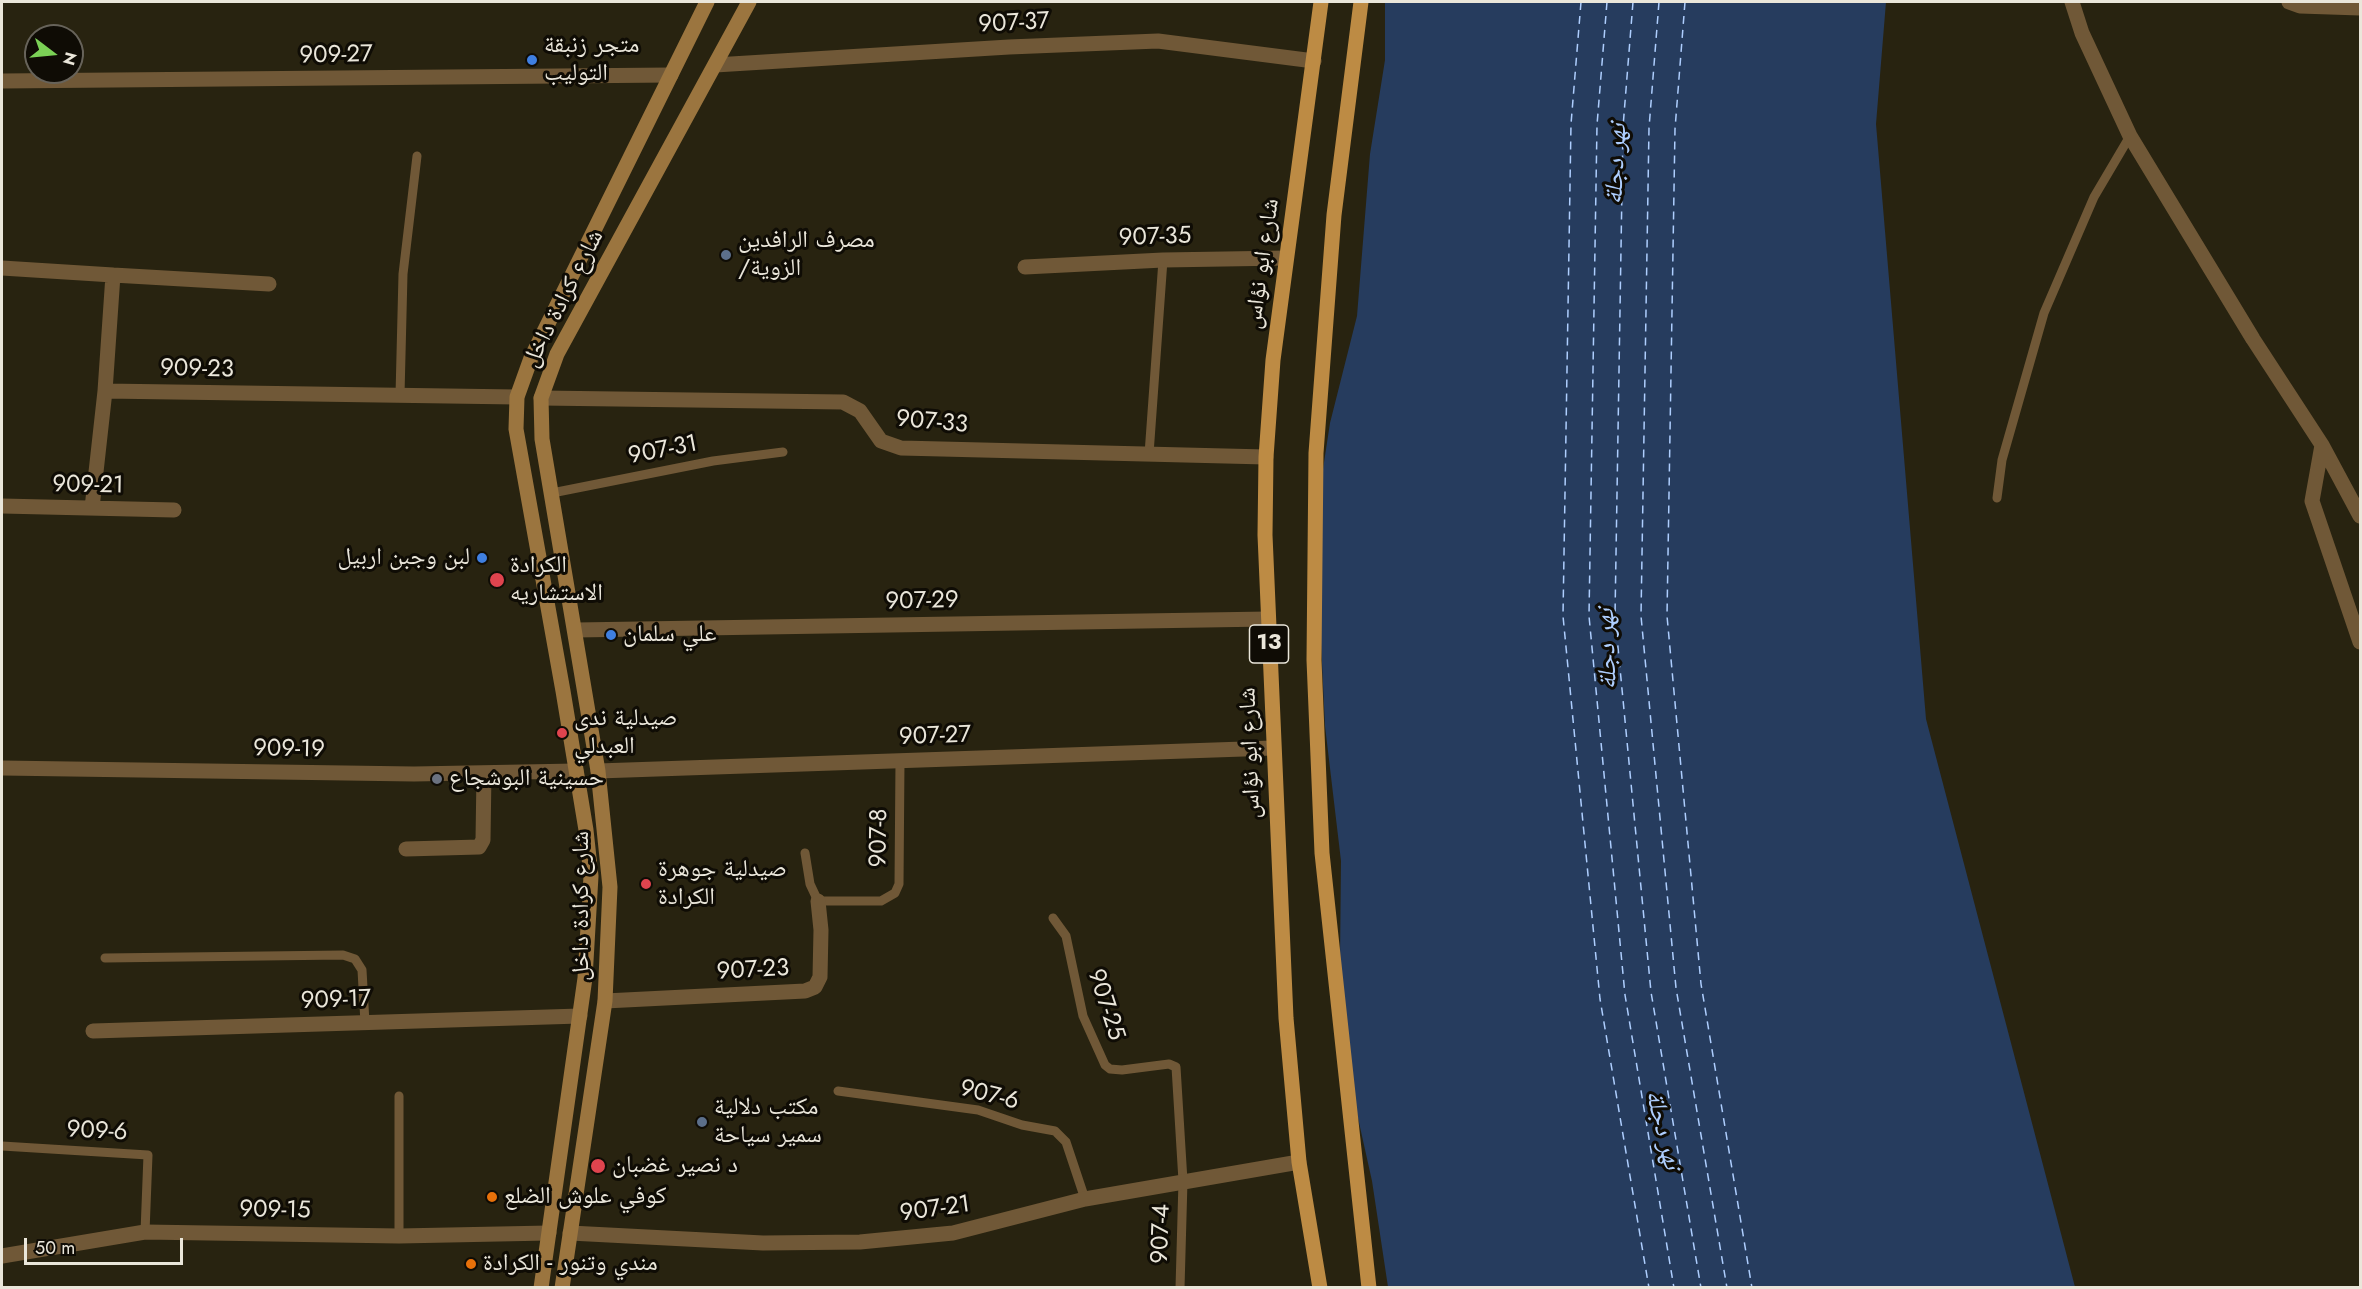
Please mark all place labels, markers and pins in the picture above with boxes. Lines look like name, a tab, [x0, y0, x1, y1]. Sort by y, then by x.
place label: متجر زنبقة التوليب	[544, 32, 639, 88]
marker: متجر زنبقة التوليب	[525, 53, 539, 67]
place label: مصرف الرافدين /الزوية	[738, 227, 875, 283]
marker: مصرف الرافدين /الزوية	[719, 248, 733, 262]
place label: لبن وجبن اربيل	[338, 544, 470, 572]
marker: لبن وجبن اربيل	[475, 551, 489, 565]
place label: الكرادة الاستشاريه	[510, 552, 603, 608]
marker: الكرادة الاستشاريه	[488, 571, 506, 589]
place label: علي سلمان	[623, 621, 716, 649]
marker: علي سلمان	[604, 628, 618, 642]
place label: صيدلية ندى العبدلي	[574, 705, 677, 761]
marker: صيدلية ندى العبدلي	[555, 726, 569, 740]
place label: حسينية البوشجاع	[449, 765, 604, 793]
marker: حسينية البوشجاع	[430, 772, 444, 786]
place label: صيدلية جوهرة الكرادة	[658, 856, 787, 912]
marker: صيدلية جوهرة الكرادة	[639, 877, 653, 891]
place label: مكتب دلالية سمير سياحة	[714, 1094, 822, 1150]
marker: مكتب دلالية سمير سياحة	[695, 1115, 709, 1129]
place label: د نصير غضبان	[612, 1152, 738, 1180]
marker: د نصير غضبان	[589, 1157, 607, 1175]
place label: كوفي علوش الضلع	[504, 1183, 667, 1211]
marker: كوفي علوش الضلع	[485, 1190, 499, 1204]
place label: مندي وتنور - الكرادة	[483, 1250, 658, 1278]
marker: مندي وتنور - الكرادة	[464, 1257, 478, 1271]

